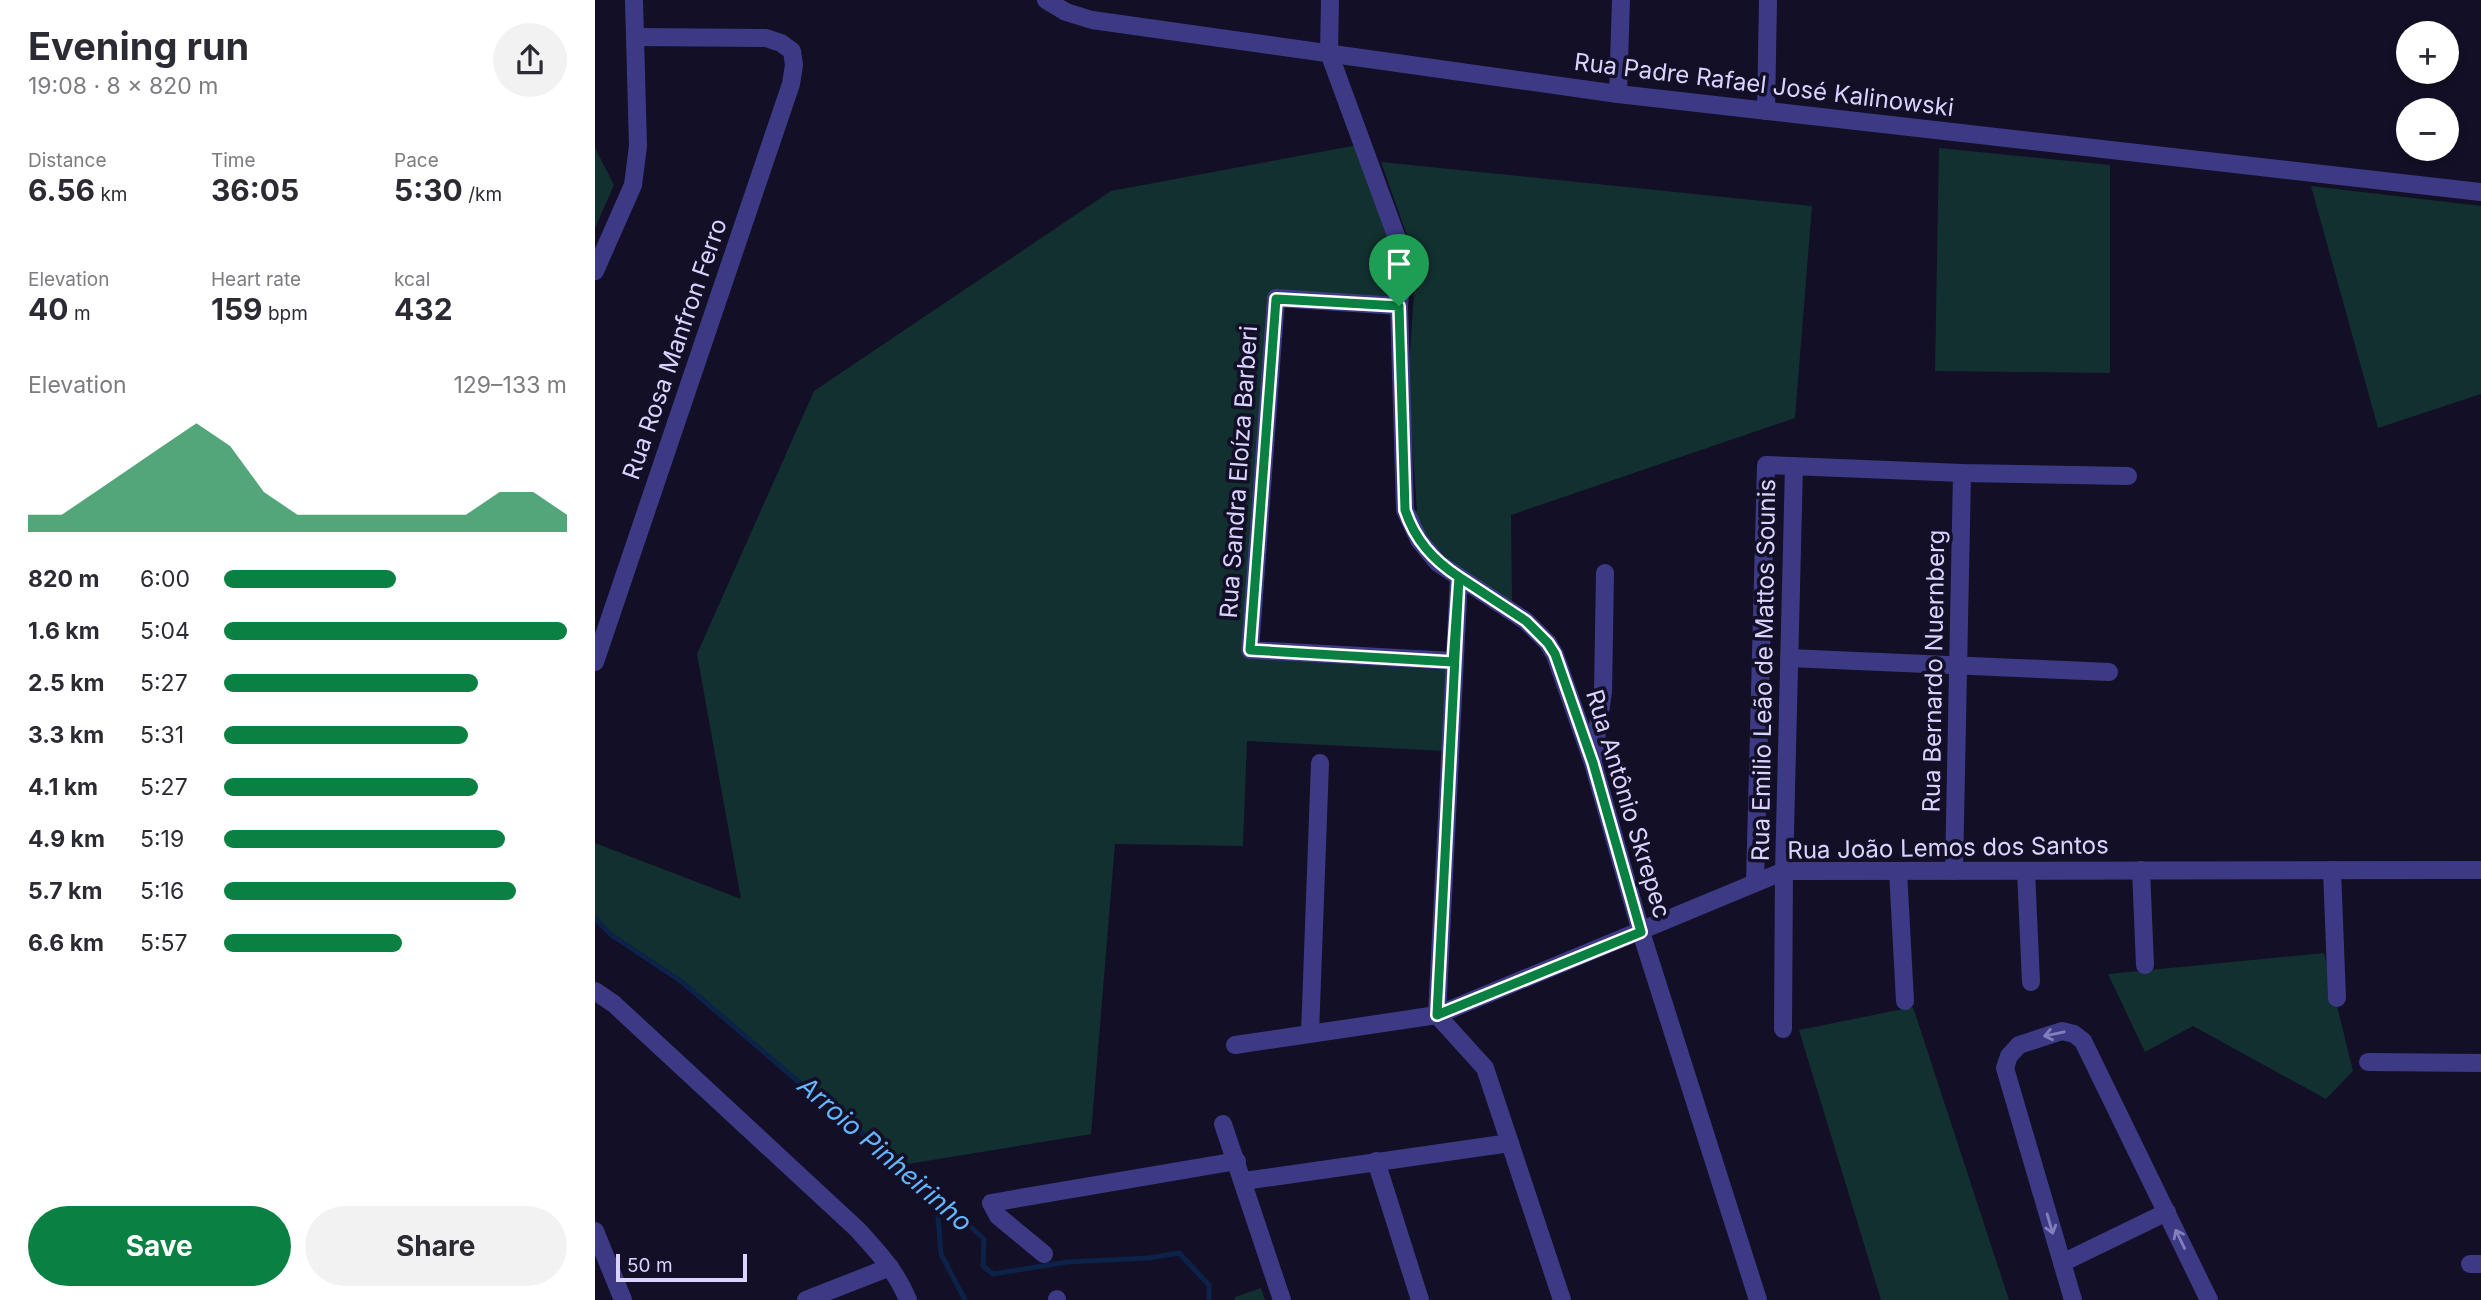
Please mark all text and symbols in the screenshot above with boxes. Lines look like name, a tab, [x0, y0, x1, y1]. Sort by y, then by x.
map controls	[2396, 21, 2459, 161]
button: +	[2396, 21, 2459, 84]
text: Evening run	[28, 23, 249, 69]
button: share	[493, 23, 567, 97]
street label: Rua Padre Rafael José Kalinowski	[1573, 47, 1956, 122]
text: 19:08 · 8 × 820 m	[28, 72, 218, 100]
button: −	[2396, 98, 2459, 161]
text: Distance	[28, 149, 106, 172]
text: Time	[211, 149, 256, 172]
text: Pace	[394, 149, 439, 172]
text: 6.56	[28, 172, 95, 208]
text: 36:05	[211, 172, 299, 208]
text: 5:30	[394, 172, 463, 208]
text: km	[95, 183, 128, 206]
text: /km	[463, 183, 502, 206]
street label: Rua Rosa Manfron Ferro	[616, 215, 733, 483]
pin	[1369, 234, 1429, 306]
icon: arrive	[1380, 245, 1418, 283]
text: Elevation	[28, 268, 109, 291]
text: Heart rate	[211, 268, 301, 291]
text: kcal	[394, 268, 430, 291]
text: 40	[28, 291, 69, 327]
text: 159	[211, 291, 263, 327]
text: 432	[394, 291, 453, 327]
text: m	[69, 302, 91, 325]
text: bpm	[263, 302, 308, 325]
street label: Rua Sandra Eloíza Barberi	[1214, 325, 1263, 619]
text: Elevation	[28, 371, 127, 399]
text: 129–133 m	[453, 371, 567, 399]
street label: Rua Emilio Leão de Mattos Sounis	[1746, 479, 1781, 861]
street label: Rua Bernardo Nuernberg	[1917, 529, 1950, 813]
text: 820 m	[28, 565, 99, 593]
text: 6:00	[140, 565, 190, 593]
text: 1.6 km	[28, 617, 100, 645]
text: 5:04	[140, 617, 190, 645]
text: 2.5 km	[28, 669, 105, 697]
text: 5:27	[140, 669, 188, 697]
street label: Rua Antônio Skrepec	[1580, 686, 1677, 922]
text: 3.3 km	[28, 721, 104, 749]
text: 5:31	[140, 721, 184, 749]
text: 4.1 km	[28, 773, 98, 801]
text: 5:27	[140, 773, 188, 801]
text: 4.9 km	[28, 825, 105, 853]
text: 5:19	[140, 825, 184, 853]
street label: Rua João Lemos dos Santos	[1787, 830, 2109, 865]
text: 5.7 km	[28, 877, 102, 905]
text: 5:16	[140, 877, 184, 905]
text: 6.6 km	[28, 929, 104, 957]
text: 5:57	[140, 929, 188, 957]
one-way arrow	[2044, 1029, 2066, 1042]
water label: Arroio Pinheirinho	[791, 1069, 979, 1238]
button: Save	[28, 1206, 291, 1286]
button: Share	[305, 1206, 567, 1286]
one-way arrow	[2045, 1213, 2058, 1235]
one-way arrow	[2172, 1229, 2186, 1250]
scale bar	[616, 1251, 747, 1283]
text: 50 m	[627, 1254, 673, 1277]

